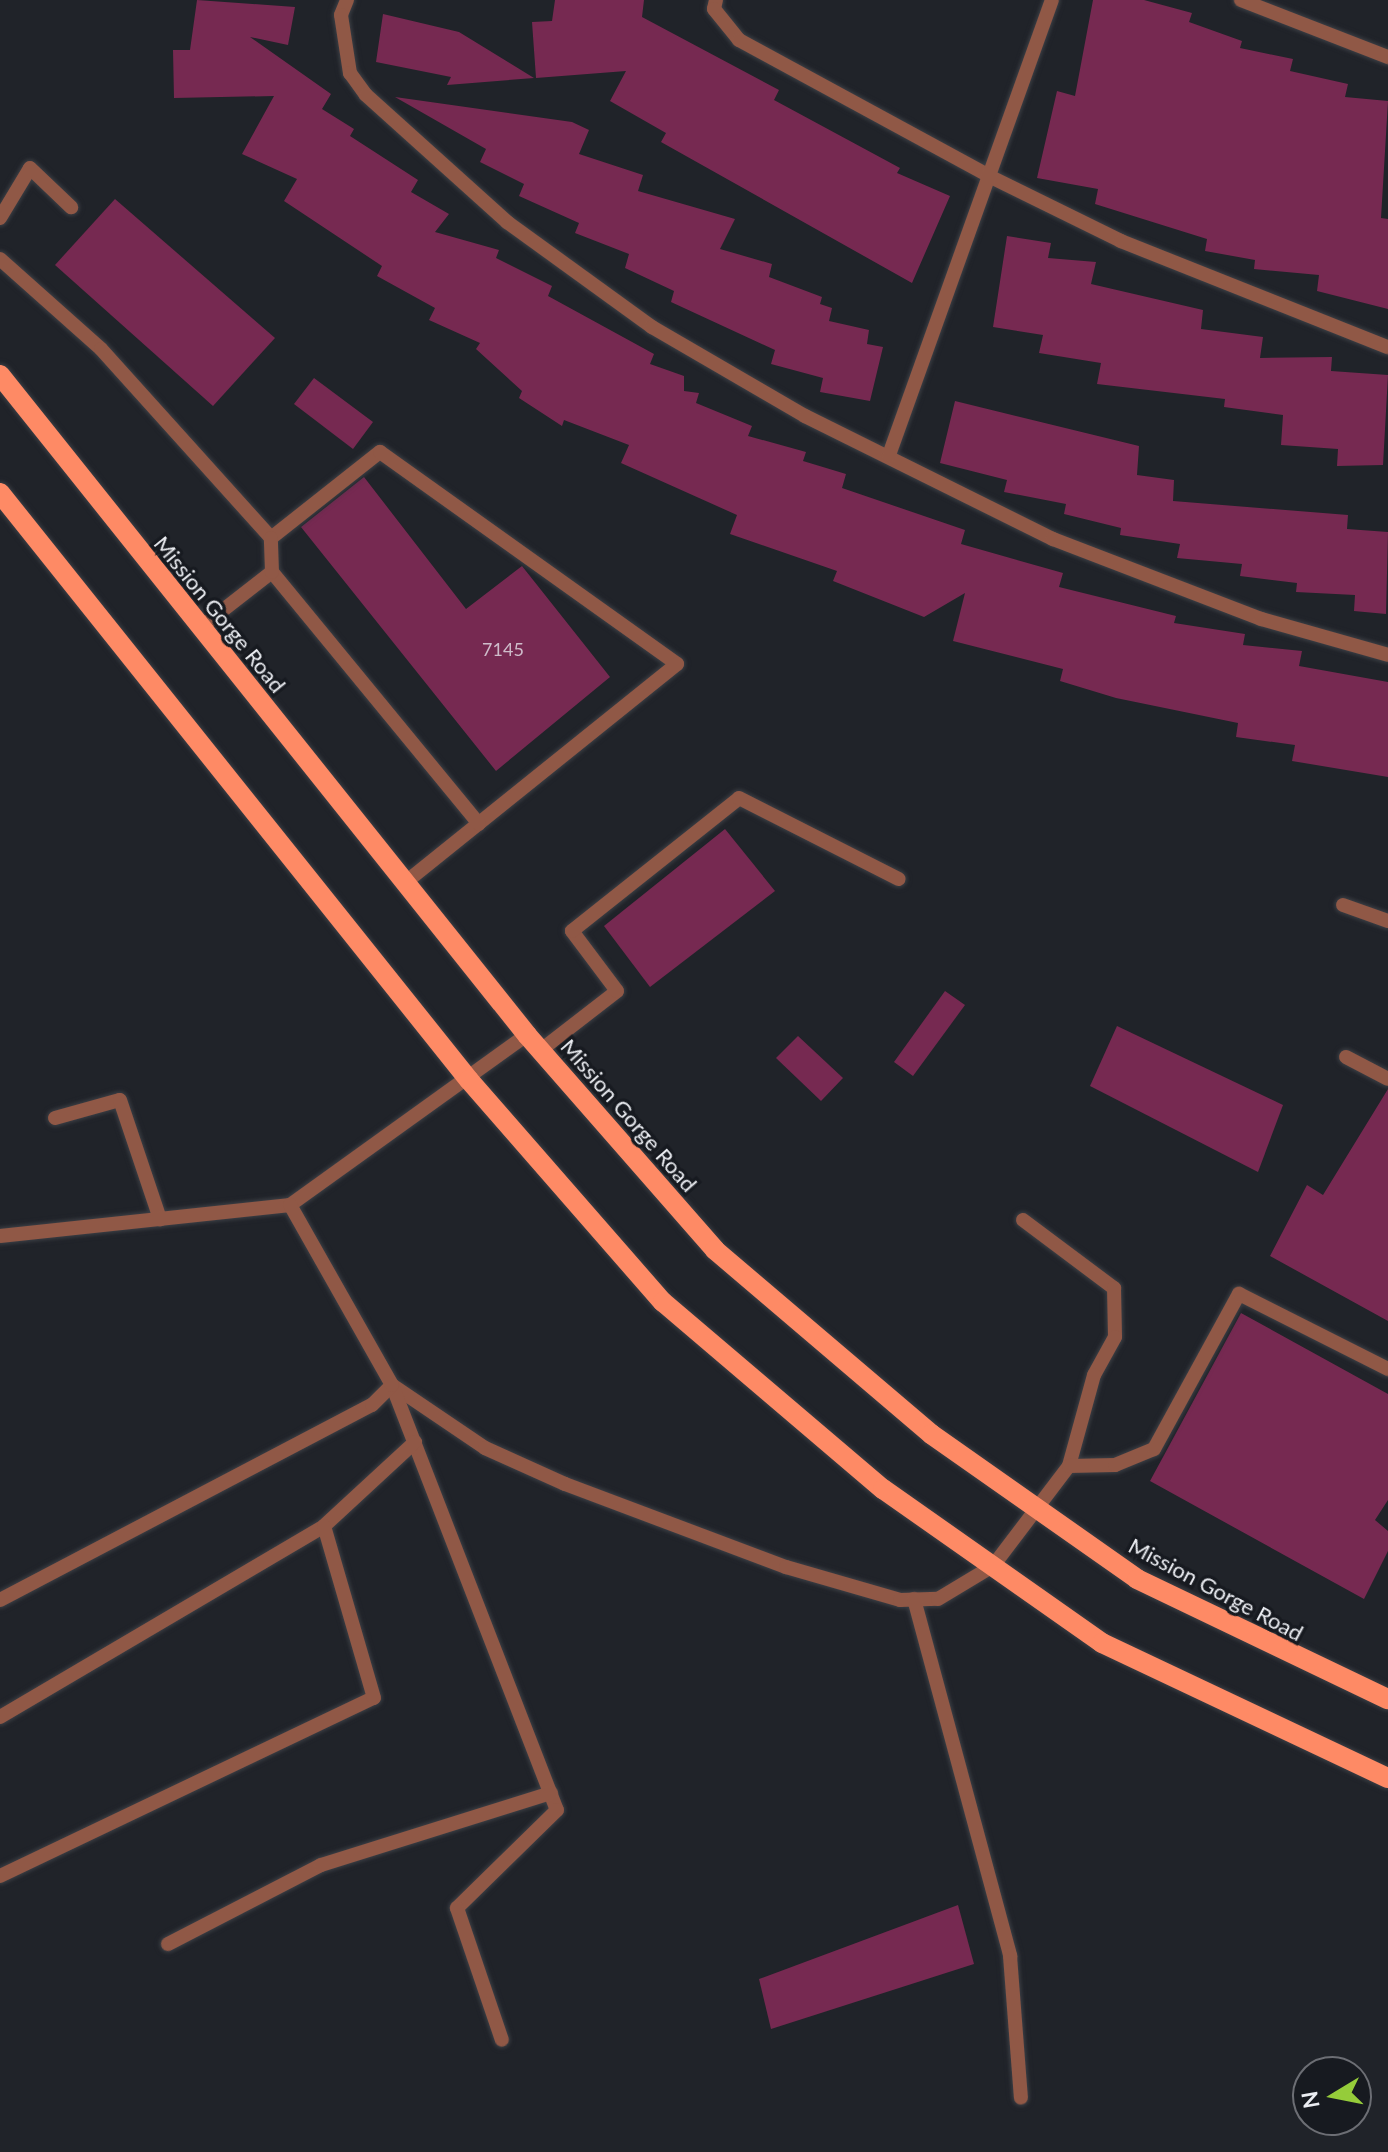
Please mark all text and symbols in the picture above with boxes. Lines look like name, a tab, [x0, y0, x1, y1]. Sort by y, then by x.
street label: Mission Gorge Road	[149, 530, 291, 698]
house number: 7145	[482, 638, 524, 660]
street label: Mission Gorge Road	[555, 1033, 703, 1197]
street label: Mission Gorge Road	[1124, 1532, 1308, 1646]
north arrow	[1292, 2056, 1372, 2136]
text: N	[1295, 2089, 1325, 2111]

